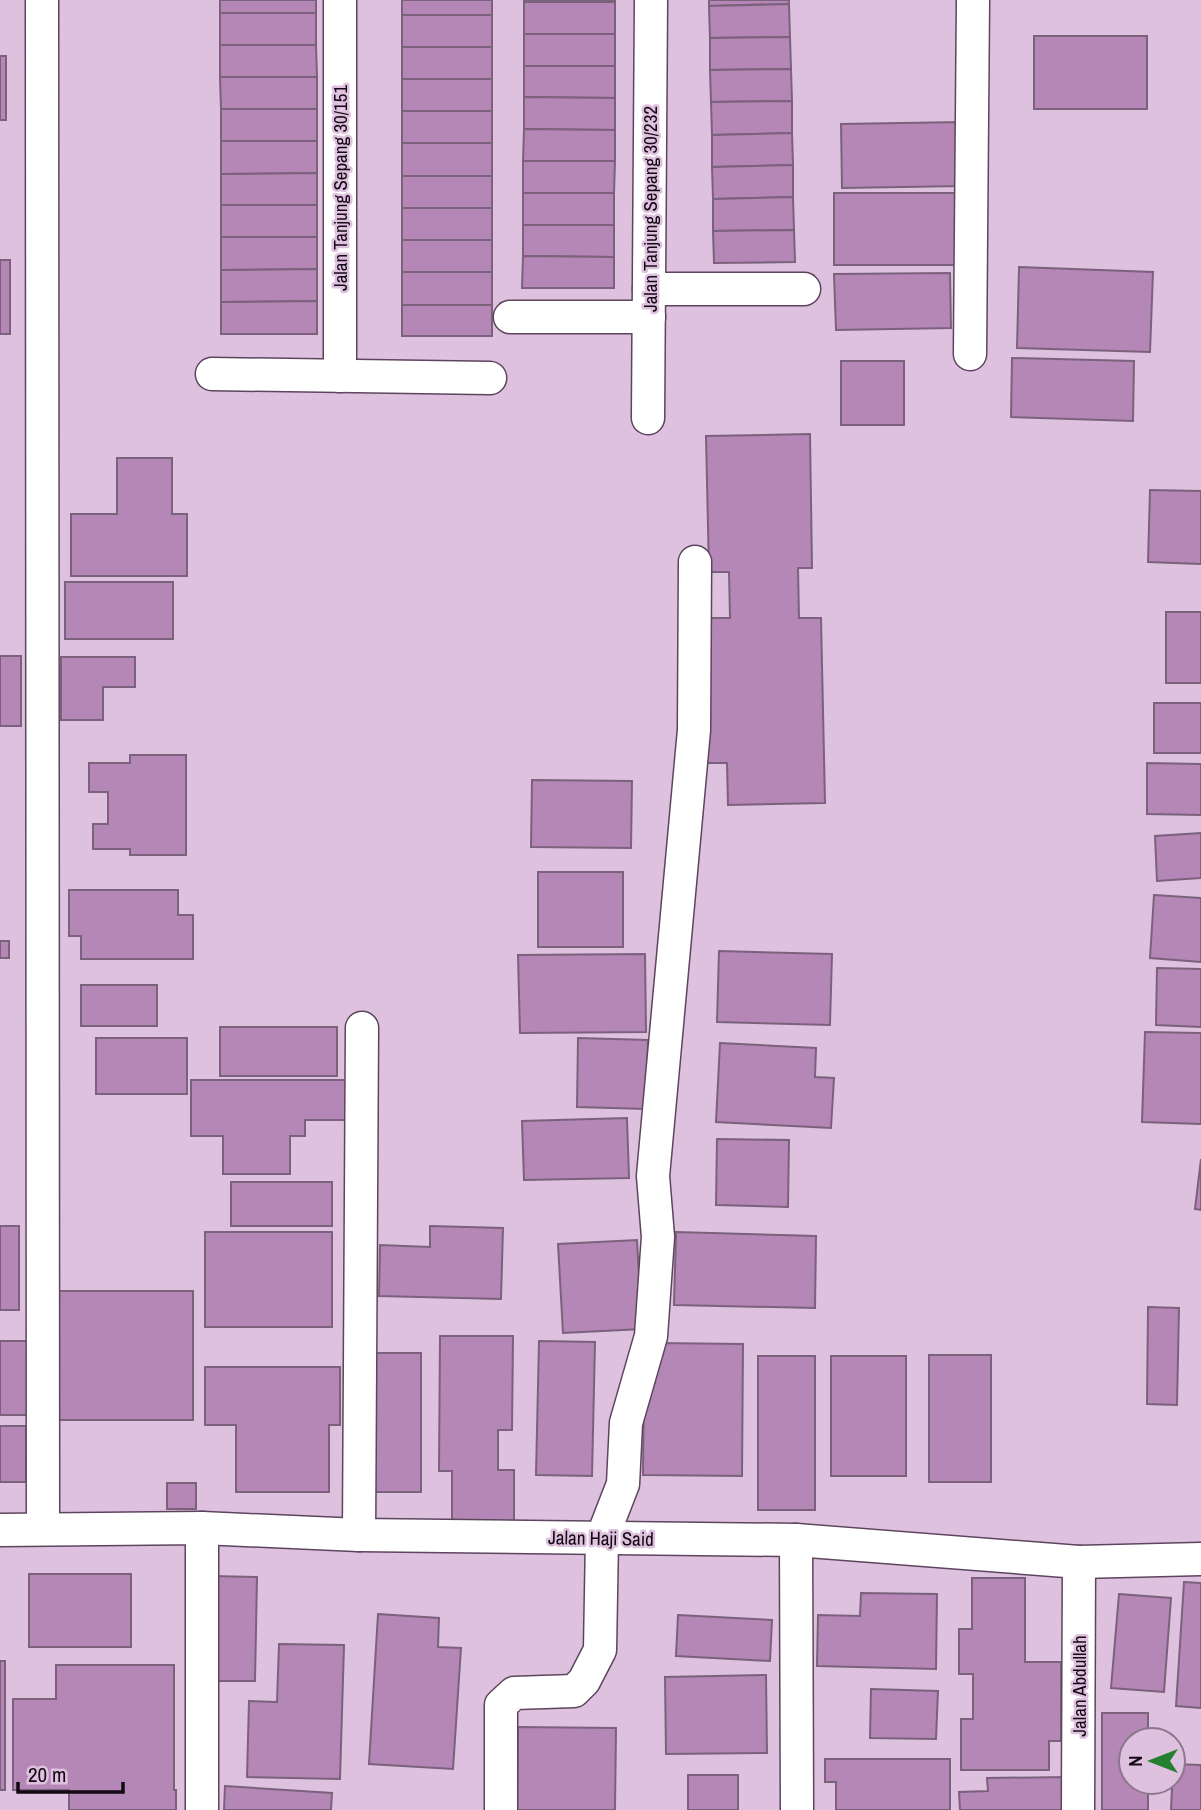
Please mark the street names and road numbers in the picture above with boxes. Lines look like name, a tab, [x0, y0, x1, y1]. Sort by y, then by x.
street label: Jalan Tanjung Sepang 30/151	[327, 85, 353, 291]
street label: Jalan Tanjung Sepang 30/232	[637, 106, 663, 312]
street label: Jalan Haji Said	[548, 1524, 654, 1552]
street label: Jalan Abdullah	[1066, 1635, 1092, 1737]

